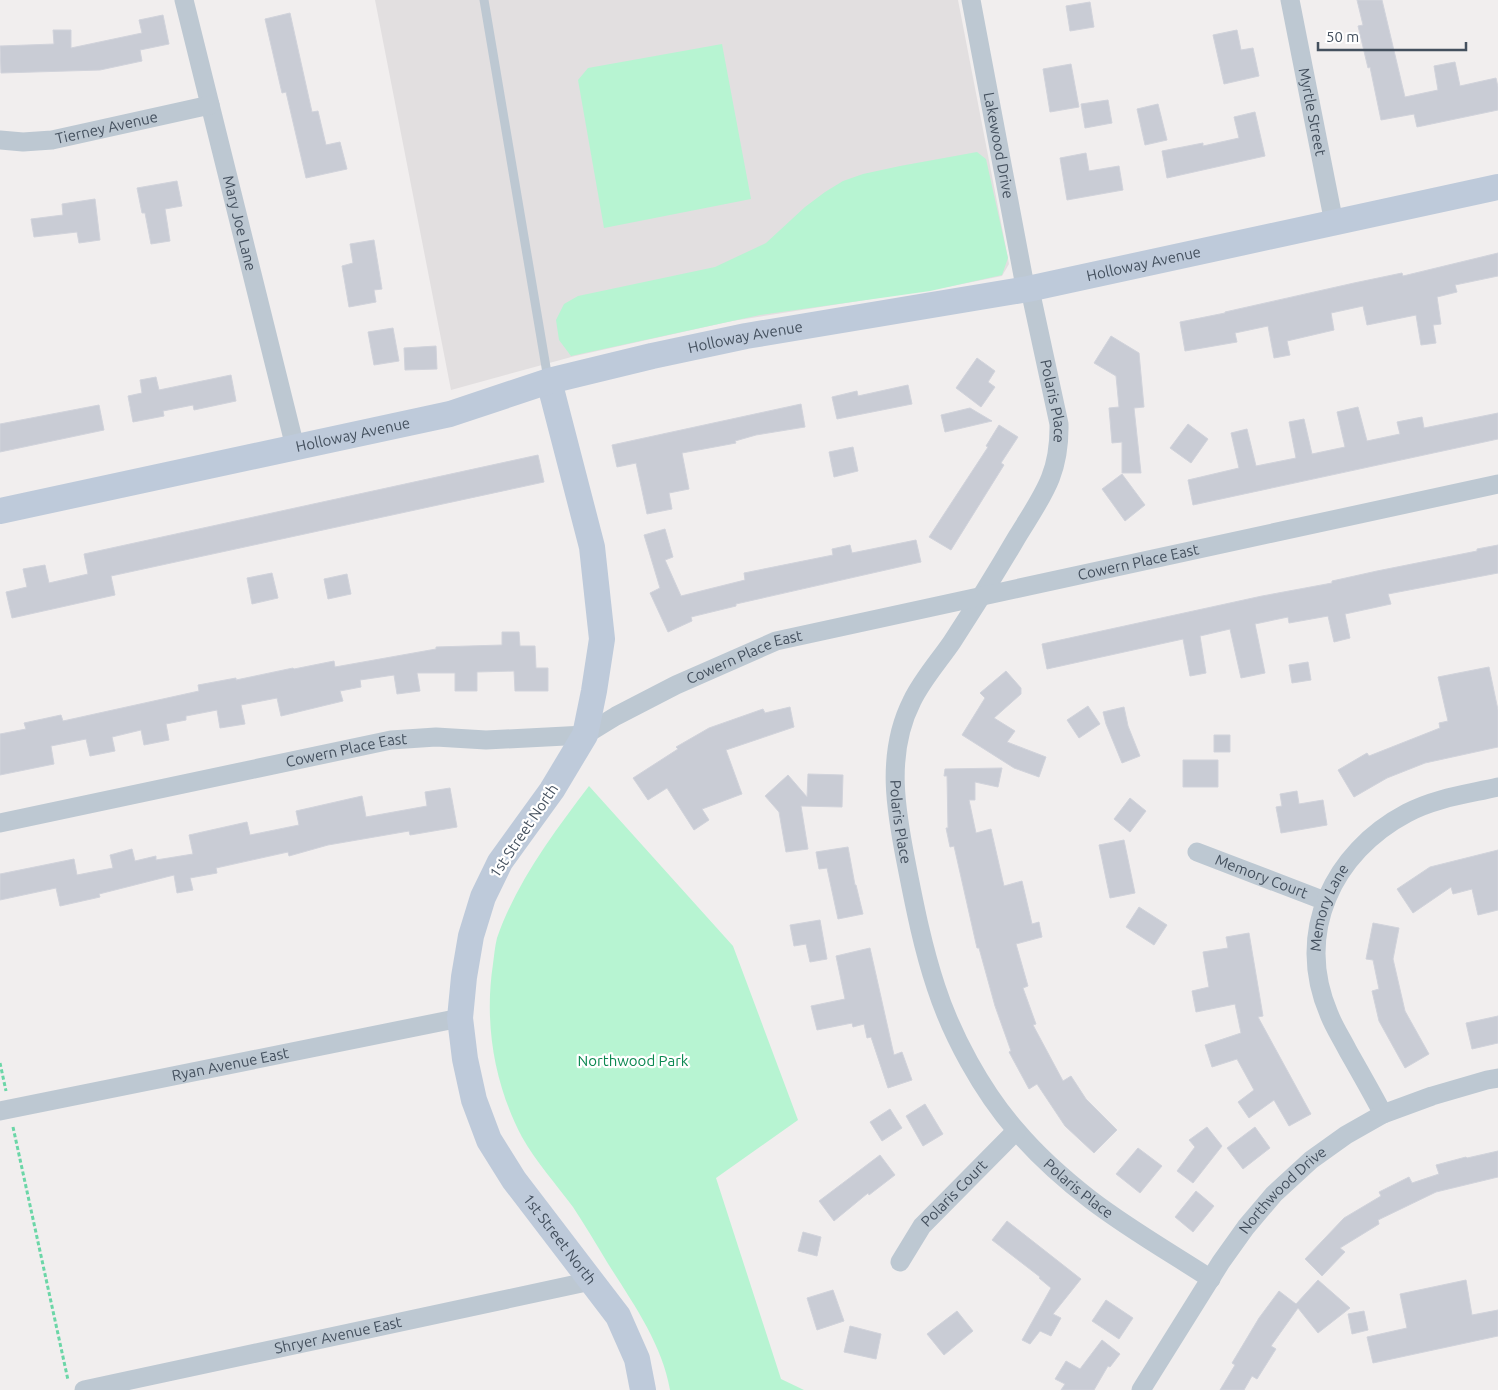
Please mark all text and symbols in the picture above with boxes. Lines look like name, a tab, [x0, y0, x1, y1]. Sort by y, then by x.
scale bar	[1318, 20, 1466, 52]
text: 50 m	[1326, 28, 1359, 45]
street label: Myrtle Street	[1296, 66, 1330, 157]
street label: Lakewood Drive	[981, 91, 1017, 200]
street label: Tierney Avenue	[54, 108, 159, 147]
street label: Mary Joe Lane	[220, 174, 260, 272]
street label: Holloway Avenue	[1085, 243, 1202, 284]
street label: Holloway Avenue	[686, 318, 804, 356]
street label: Polaris Place	[1037, 358, 1069, 443]
street label: Holloway Avenue	[294, 414, 412, 455]
street label: Cowern Place East	[1076, 540, 1200, 583]
street label: Cowern Place East	[684, 627, 804, 687]
street label: Cowern Place East	[284, 730, 408, 770]
street label: Polaris Place	[887, 780, 915, 865]
street label: 1st Street North	[486, 781, 561, 881]
street label: Memory Court	[1213, 851, 1310, 902]
street label: Memory Lane	[1307, 861, 1352, 952]
street label: Ryan Avenue East	[170, 1044, 290, 1084]
park label: Northwood Park	[578, 1052, 689, 1069]
street label: Northwood Drive	[1235, 1143, 1329, 1237]
street label: Polaris Place	[1041, 1155, 1117, 1221]
street label: Polaris Court	[917, 1156, 990, 1230]
street label: 1st Street North	[520, 1191, 600, 1288]
street label: Shryer Avenue East	[273, 1313, 403, 1357]

